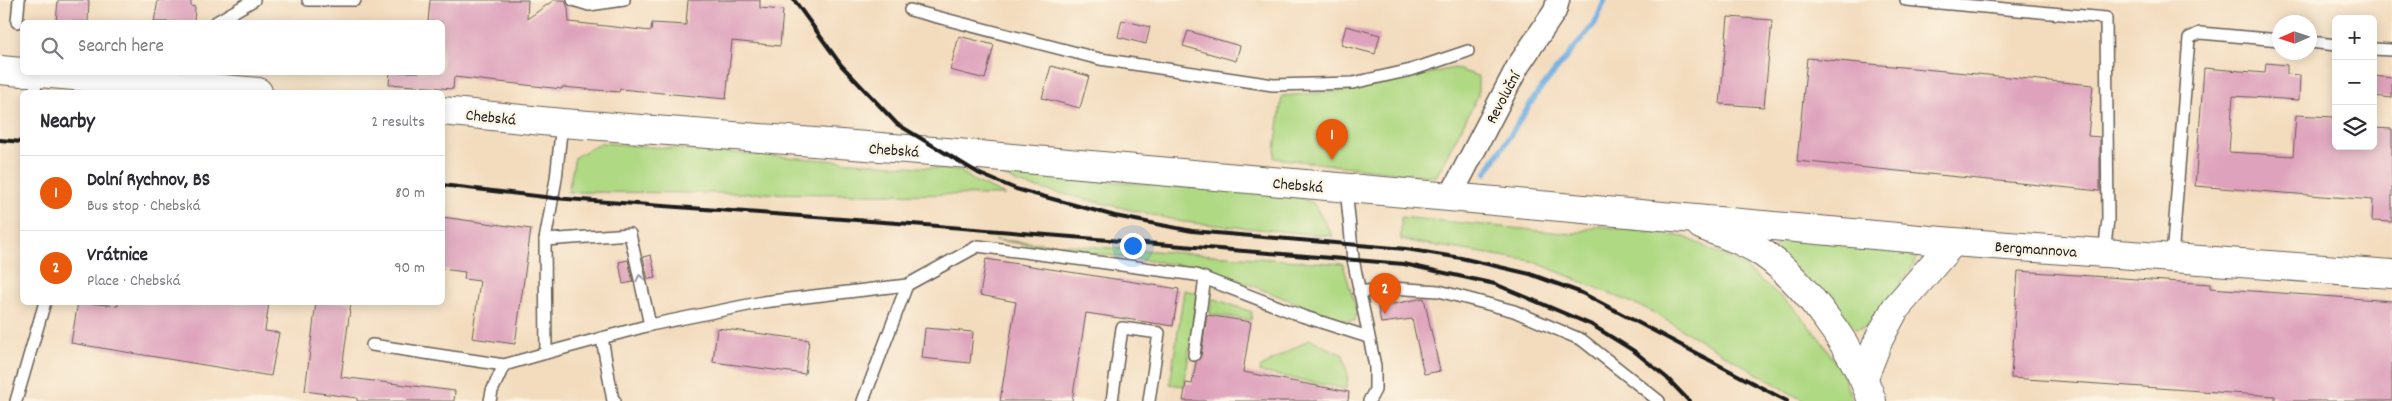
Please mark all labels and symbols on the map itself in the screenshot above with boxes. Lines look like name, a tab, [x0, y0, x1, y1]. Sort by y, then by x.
north arrow	[2272, 15, 2317, 60]
street label: Revoluční	[1481, 67, 1528, 128]
street label: Chebská	[464, 104, 517, 133]
pin: 1	[1316, 119, 1348, 160]
street label: Chebská	[868, 138, 920, 165]
street label: Chebská	[1272, 173, 1324, 200]
your location	[1120, 233, 1146, 259]
street label: Bergmannova	[1994, 236, 2078, 265]
one-way arrow	[635, 273, 645, 282]
pin: 2	[1369, 273, 1401, 314]

